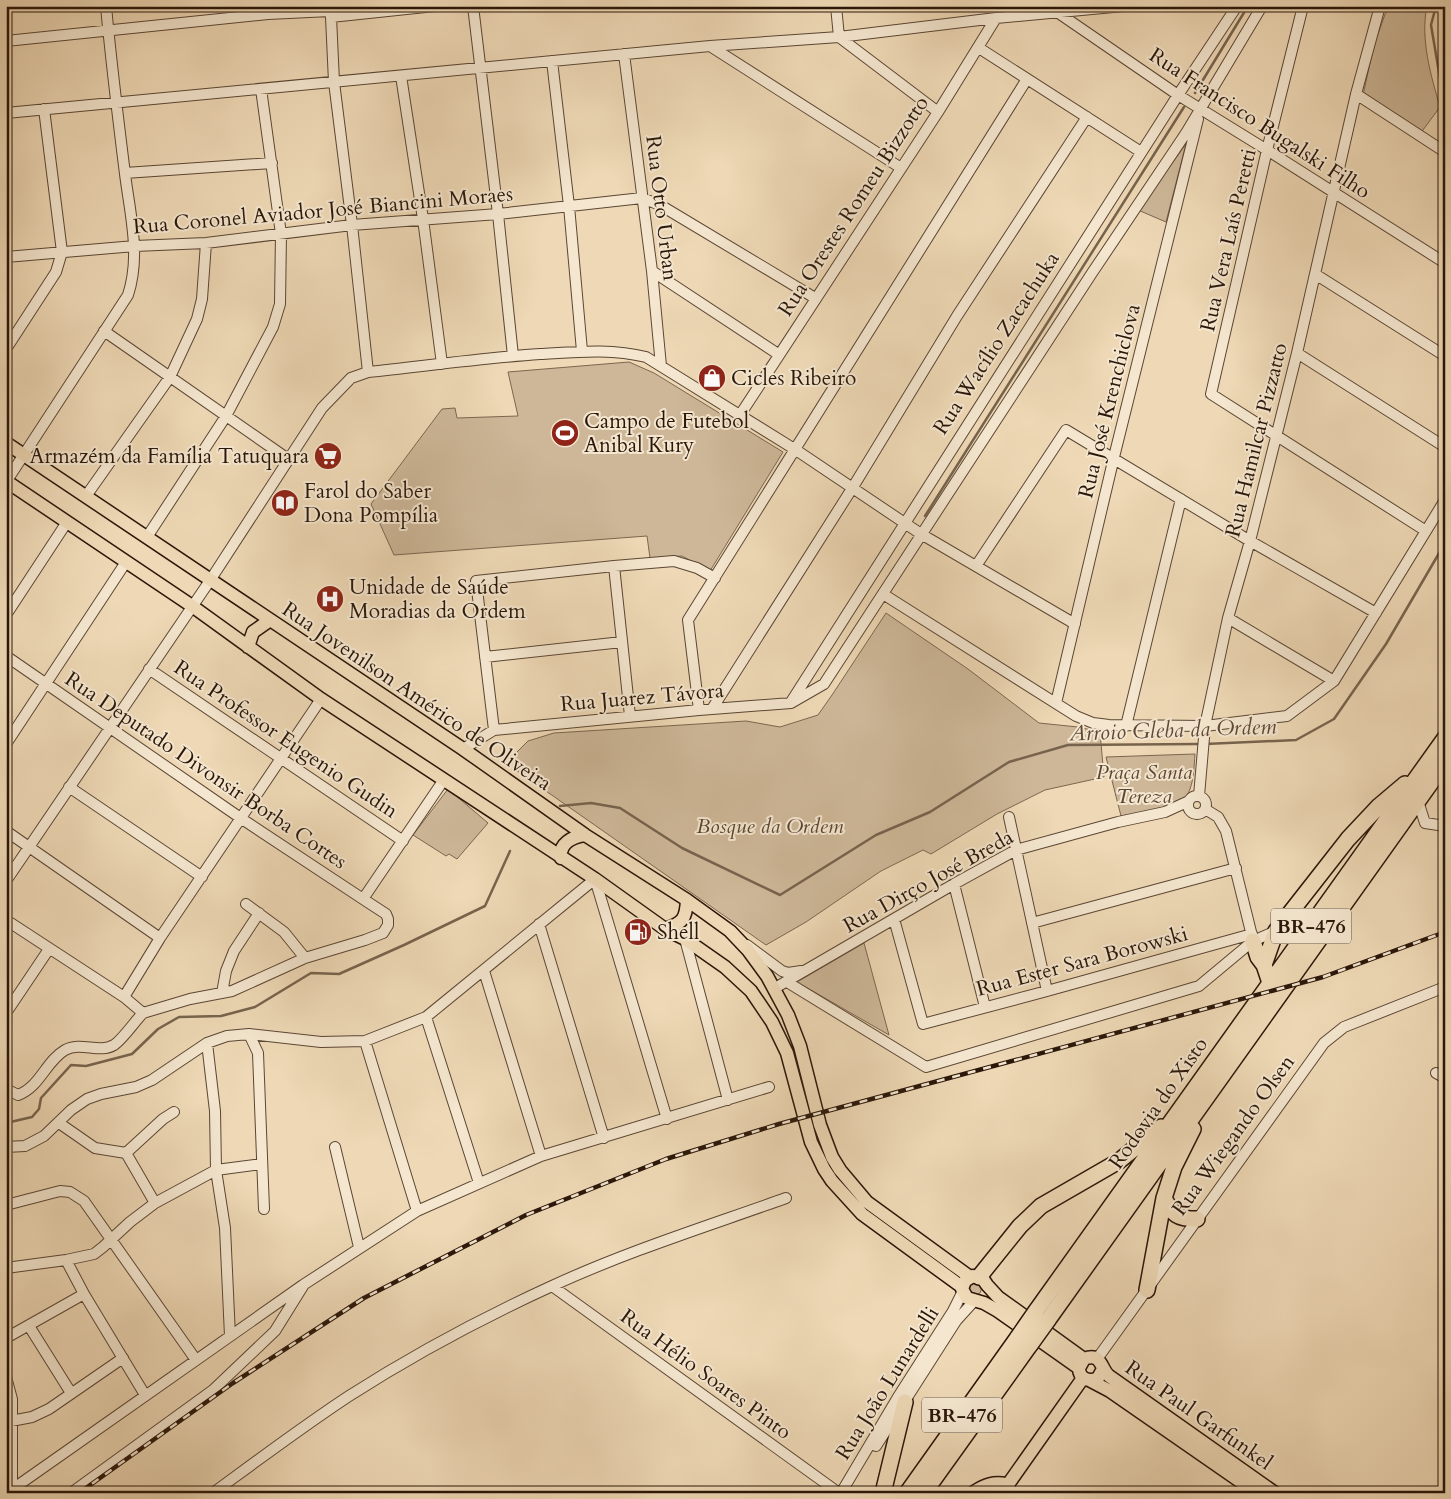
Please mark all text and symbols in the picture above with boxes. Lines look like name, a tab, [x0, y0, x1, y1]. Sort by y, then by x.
street label: Rua Francisco Bugalski Filho	[1143, 41, 1376, 206]
street label: Rua Orestes Romeu Bizzotto	[771, 90, 936, 322]
street label: Rua Otto Urban	[638, 134, 685, 282]
street label: Rua Vera Laís Peretti	[1193, 146, 1264, 334]
street label: Rua Coronel Aviador José Biancini Moraes	[132, 179, 514, 242]
street label: Rua Wacílio Zacachuka	[926, 246, 1066, 440]
street label: Rua José Krenchiclova	[1071, 301, 1148, 501]
street label: Rua Hamilcar Pizzatto	[1218, 340, 1295, 540]
shop icon: Cicles Ribeiro	[697, 363, 727, 393]
place label: Cicles Ribeiro	[731, 364, 856, 393]
place label: Campo de Futebol Anibal Kury	[584, 407, 749, 460]
sports icon: Campo de Futebol Anibal Kury	[550, 418, 580, 448]
supermarket icon: Armazém da Família Tatuquara	[313, 441, 343, 471]
place label: Armazém da Família Tatuquara	[29, 442, 309, 471]
place label: Farol do Saber Dona Pompília	[304, 477, 438, 530]
library icon: Farol do Saber Dona Pompília	[270, 488, 300, 518]
place label: Unidade de Saúde Moradias da Ordem	[349, 573, 526, 626]
hospital icon: Unidade de Saúde Moradias da Ordem	[315, 584, 345, 614]
street label: Rua Jovenilson Américo de Oliveira	[276, 595, 557, 798]
street label: Rua Professor Eugenio Gudin	[168, 653, 404, 825]
street label: Rua Deputado Divonsir Borba Cortes	[59, 665, 353, 876]
street label: Rua Juarez Távora	[559, 676, 725, 719]
water label: Arroio Gleba da Ordem	[1068, 711, 1278, 749]
park label: Praça Santa Tereza	[1096, 758, 1192, 811]
park label: Bosque da Ordem	[696, 812, 844, 841]
street label: Rua Dirço José Breda	[838, 823, 1019, 940]
road number: BR-476	[1271, 908, 1351, 944]
fuel station icon: Shell	[623, 917, 653, 947]
place label: Shell	[657, 918, 699, 947]
street label: Rua Ester Sara Borowski	[973, 919, 1191, 1004]
street label: Rodovia do Xisto	[1102, 1031, 1215, 1175]
street label: Rua Wiegando Olsen	[1165, 1049, 1302, 1222]
street label: Rua João Lunardelli	[829, 1301, 946, 1465]
street label: Rua Hélio Soares Pinto	[614, 1302, 797, 1446]
street label: Rua Paul Garfunkel	[1119, 1354, 1278, 1477]
road number: BR-476	[922, 1398, 1002, 1432]

